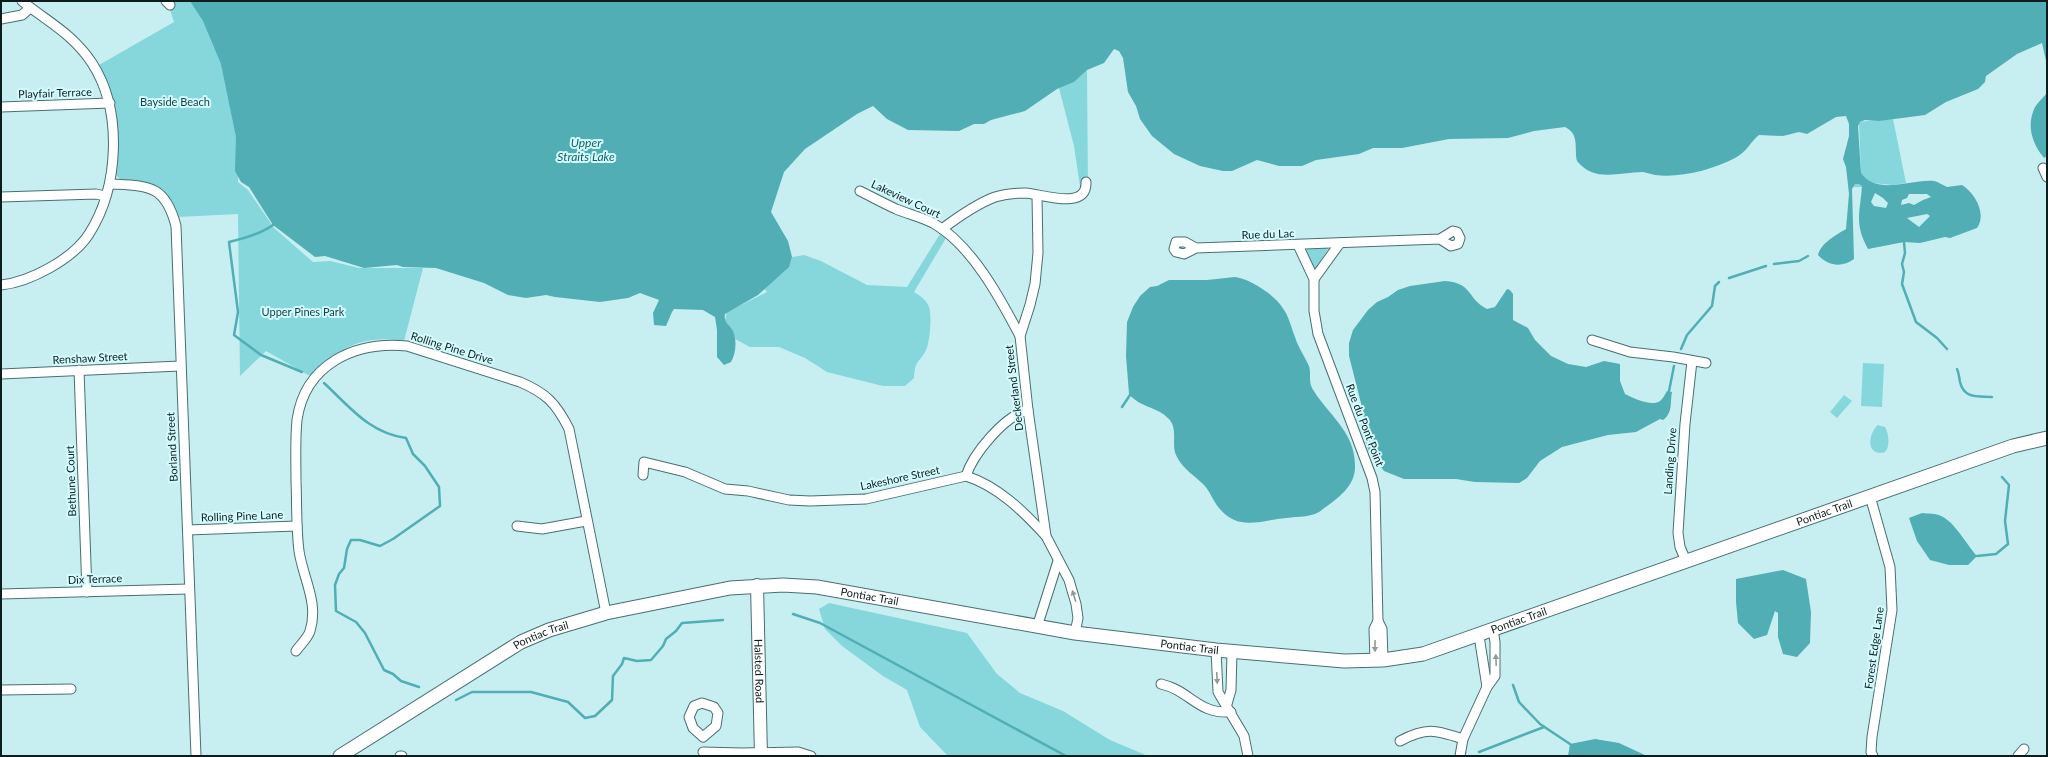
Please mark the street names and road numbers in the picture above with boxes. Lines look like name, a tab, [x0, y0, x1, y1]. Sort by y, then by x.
street label: Playfair Terrace	[18, 85, 92, 100]
street label: Lakeview Court	[870, 177, 943, 220]
street label: Rue du Lac	[1241, 226, 1295, 241]
street label: Rolling Pine Drive	[409, 329, 495, 366]
street label: Deckerland Street	[1002, 344, 1025, 432]
street label: Renshaw Street	[52, 349, 128, 366]
street label: Rue du Pont Point	[1344, 382, 1387, 468]
street label: Borland Street	[163, 412, 180, 482]
street label: Landing Drive	[1661, 427, 1678, 495]
street label: Bethune Court	[63, 445, 78, 517]
street label: Lakeshore Street	[859, 463, 941, 492]
street label: Pontiac Trail	[1794, 496, 1854, 528]
street label: Rolling Pine Lane	[201, 508, 284, 523]
street label: Dix Terrace	[68, 571, 122, 586]
street label: Pontiac Trail	[840, 584, 900, 607]
street label: Pontiac Trail	[1489, 604, 1548, 636]
street label: Forest Edge Lane	[1861, 606, 1886, 690]
street label: Pontiac Trail	[510, 618, 570, 651]
street label: Pontiac Trail	[1160, 636, 1219, 656]
street label: Halsted Road	[752, 639, 767, 703]

